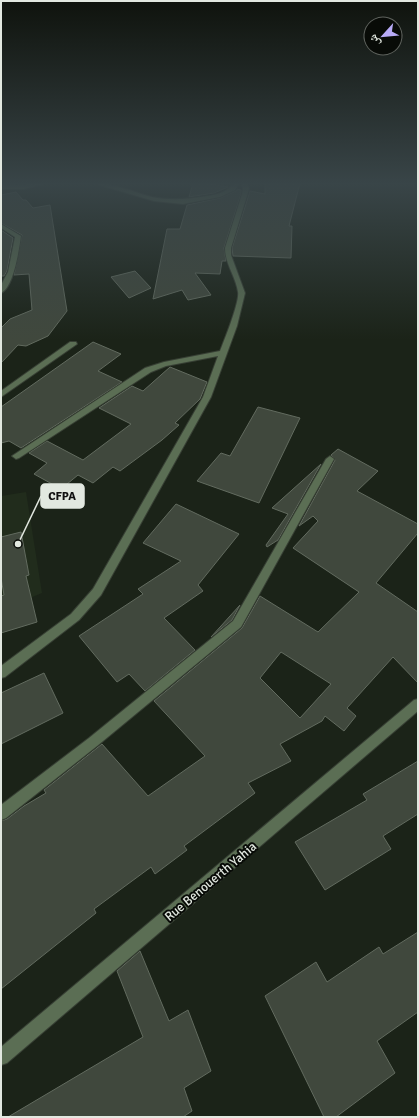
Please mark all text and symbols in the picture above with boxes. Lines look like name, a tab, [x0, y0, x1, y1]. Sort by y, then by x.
north arrow	[363, 16, 403, 56]
text: ش	[366, 31, 384, 48]
callout: CFPA	[41, 484, 84, 508]
text: CFPA	[48, 489, 76, 504]
street label: Rue Benouerth Yahia	[161, 839, 260, 925]

